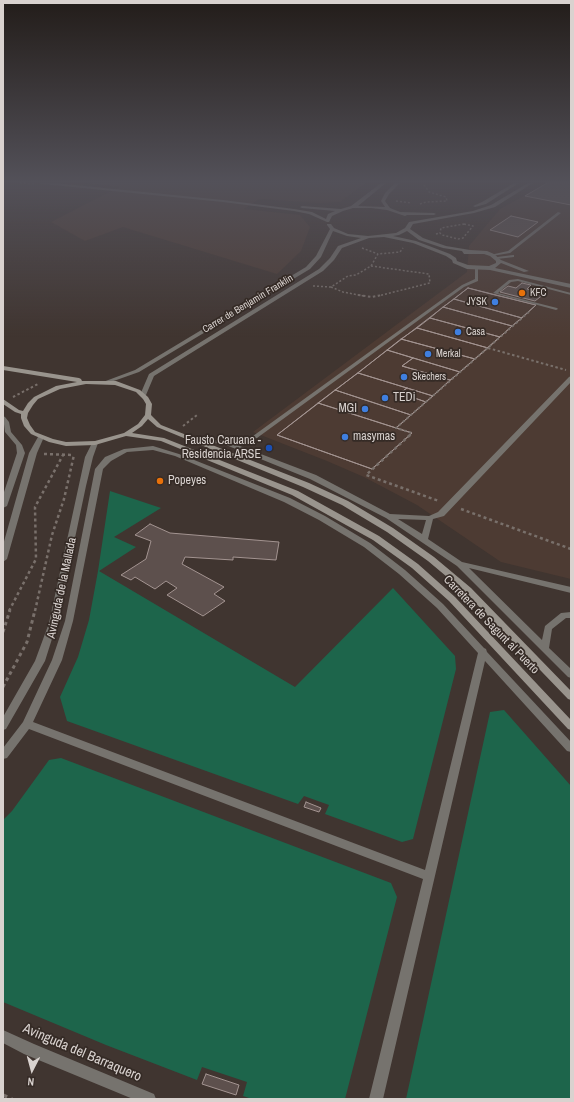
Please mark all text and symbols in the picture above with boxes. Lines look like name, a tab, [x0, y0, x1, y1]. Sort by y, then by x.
street label: Carrer de Benjamin Franklin	[201, 272, 295, 336]
place label: KFC	[530, 287, 546, 299]
marker: KFC	[517, 288, 527, 298]
place label: JYSK	[466, 296, 487, 308]
marker: JYSK	[490, 297, 500, 307]
place label: Casa	[466, 326, 485, 338]
marker: Casa	[453, 327, 463, 337]
place label: Merkal	[436, 348, 461, 360]
marker: Merkal	[423, 349, 433, 359]
place label: Skechers	[412, 371, 446, 383]
marker: Skechers	[399, 372, 409, 382]
place label: TEDi	[393, 391, 415, 405]
marker: TEDi	[380, 393, 390, 403]
place label: MGI	[338, 402, 357, 416]
marker: MGI	[360, 404, 370, 414]
place label: masymas	[353, 430, 395, 444]
marker: masymas	[340, 432, 350, 442]
place label: Fausto Caruana - Residencia ARSE	[182, 434, 261, 462]
marker: Fausto Caruana - Residencia ARSE	[264, 443, 274, 453]
place label: Popeyes	[168, 474, 206, 488]
marker: Popeyes	[155, 476, 165, 486]
street label: Avinguda de la Mallada	[44, 536, 80, 640]
street label: Carretera de Sagunt al Puerto	[440, 573, 542, 677]
street label: Avinguda del Barraquero	[20, 1020, 144, 1086]
north arrow	[12, 1050, 52, 1090]
text: N	[27, 1075, 35, 1089]

